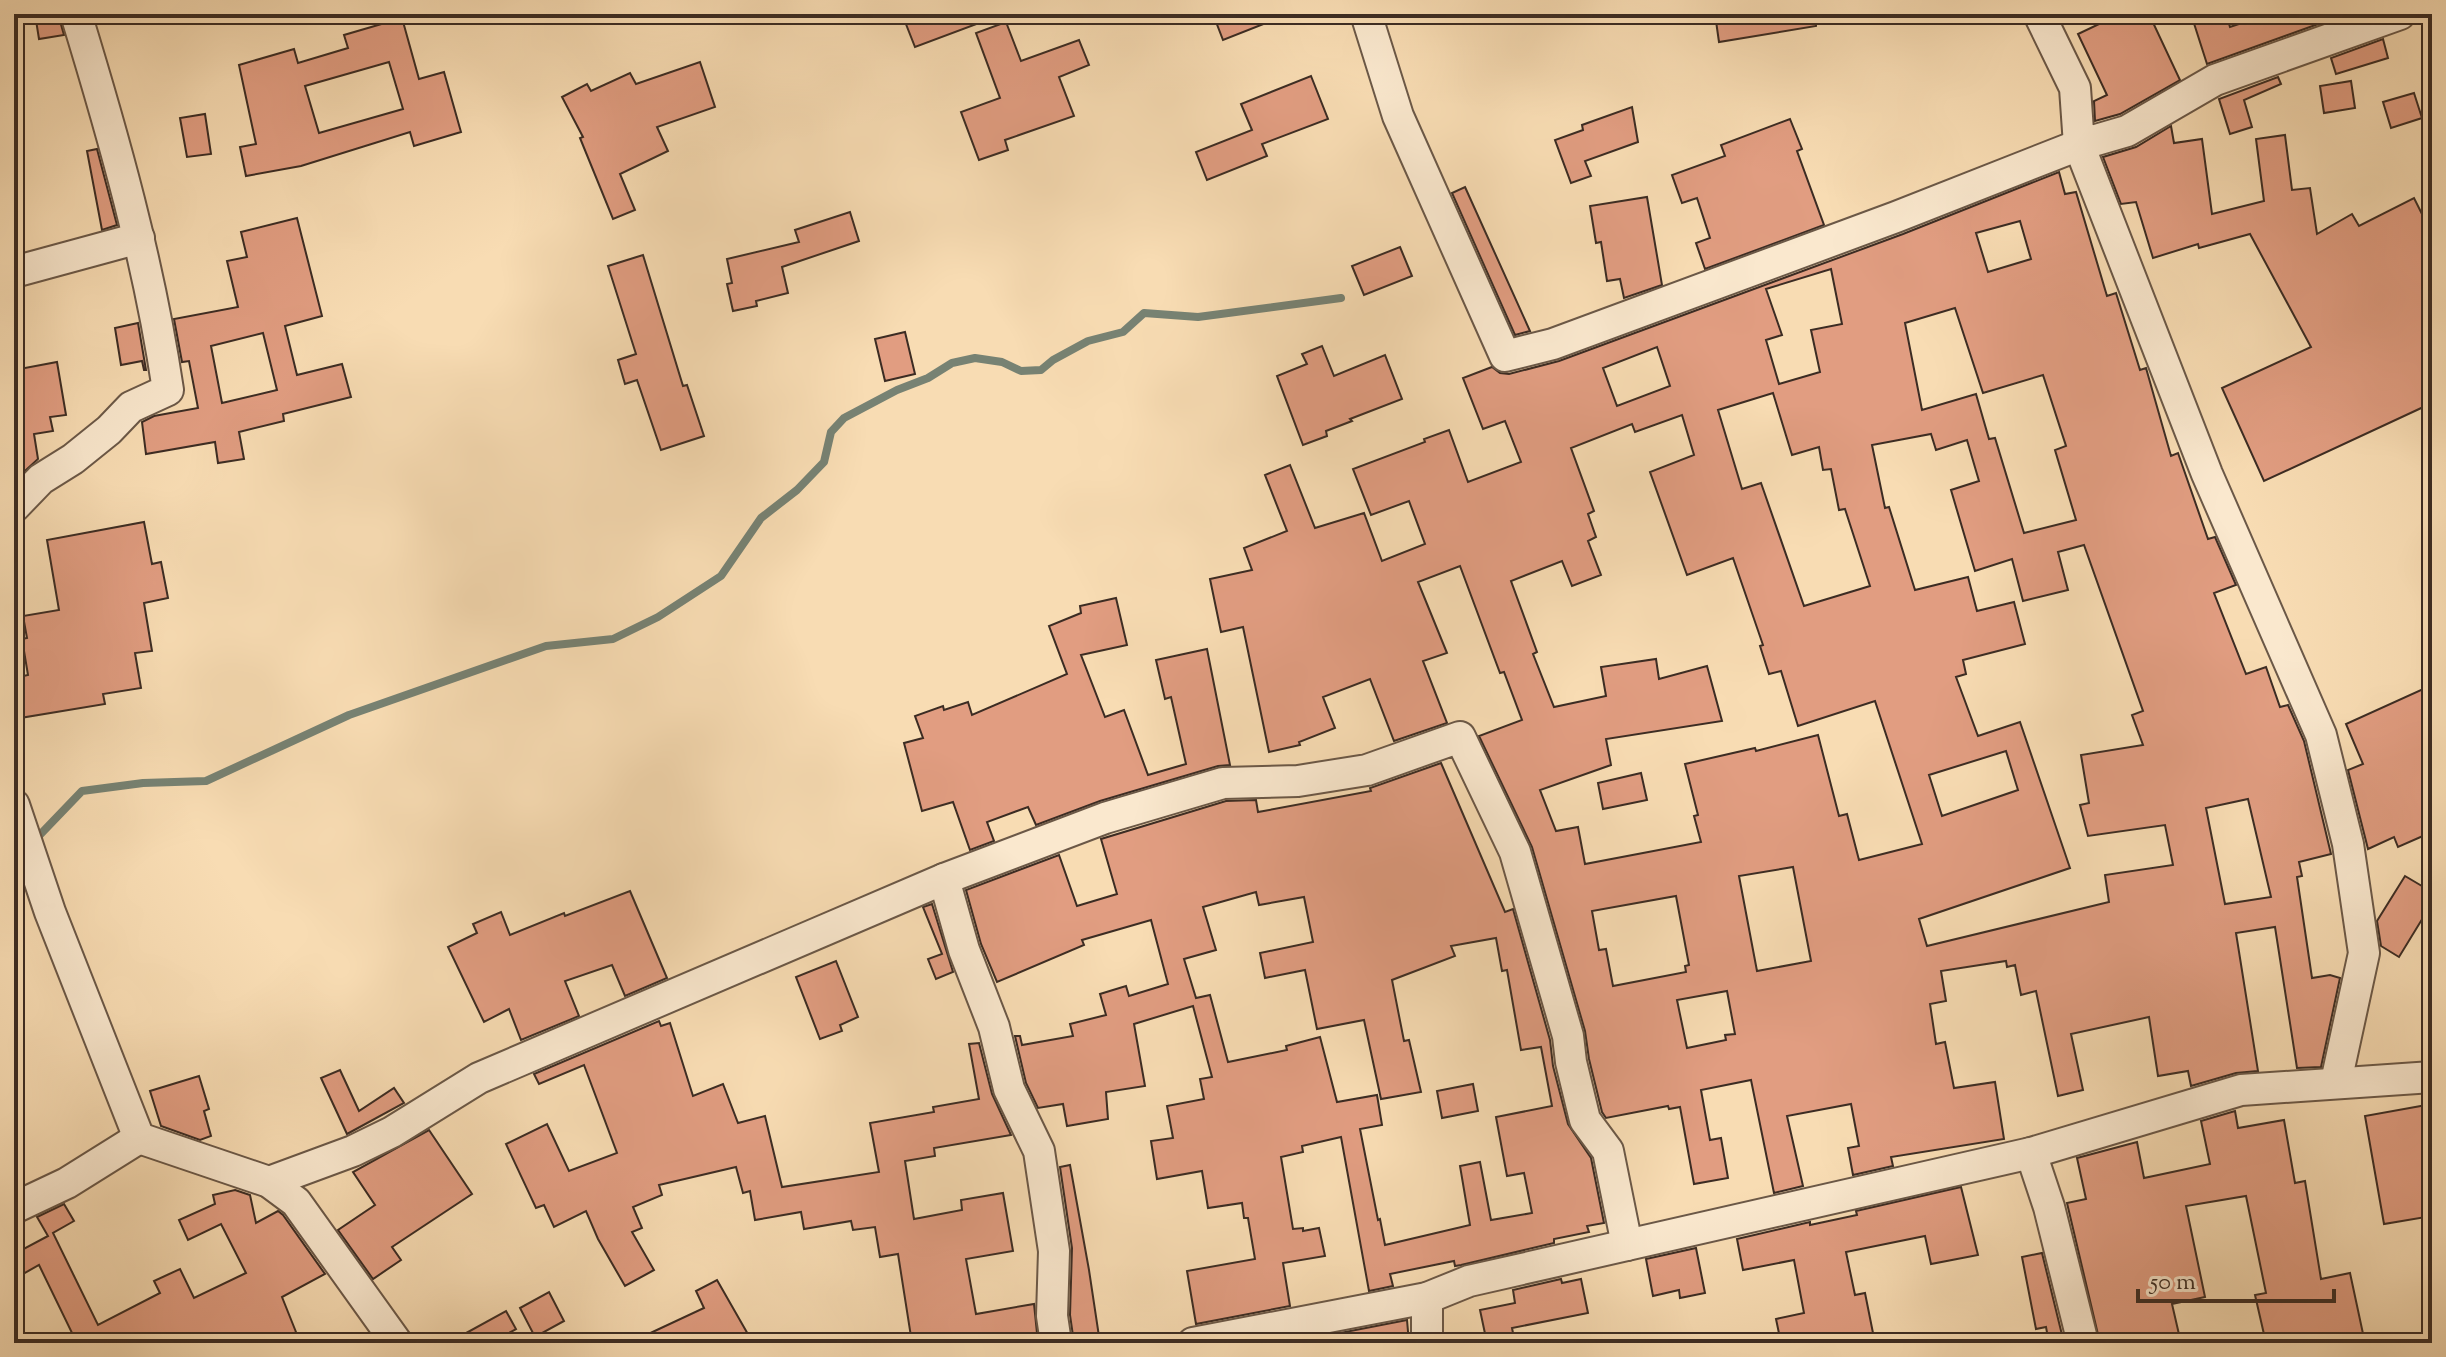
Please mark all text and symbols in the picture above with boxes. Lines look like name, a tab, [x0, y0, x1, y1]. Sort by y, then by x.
scale bar	[2138, 1253, 2334, 1303]
text: 50 m	[2148, 1266, 2196, 1300]

